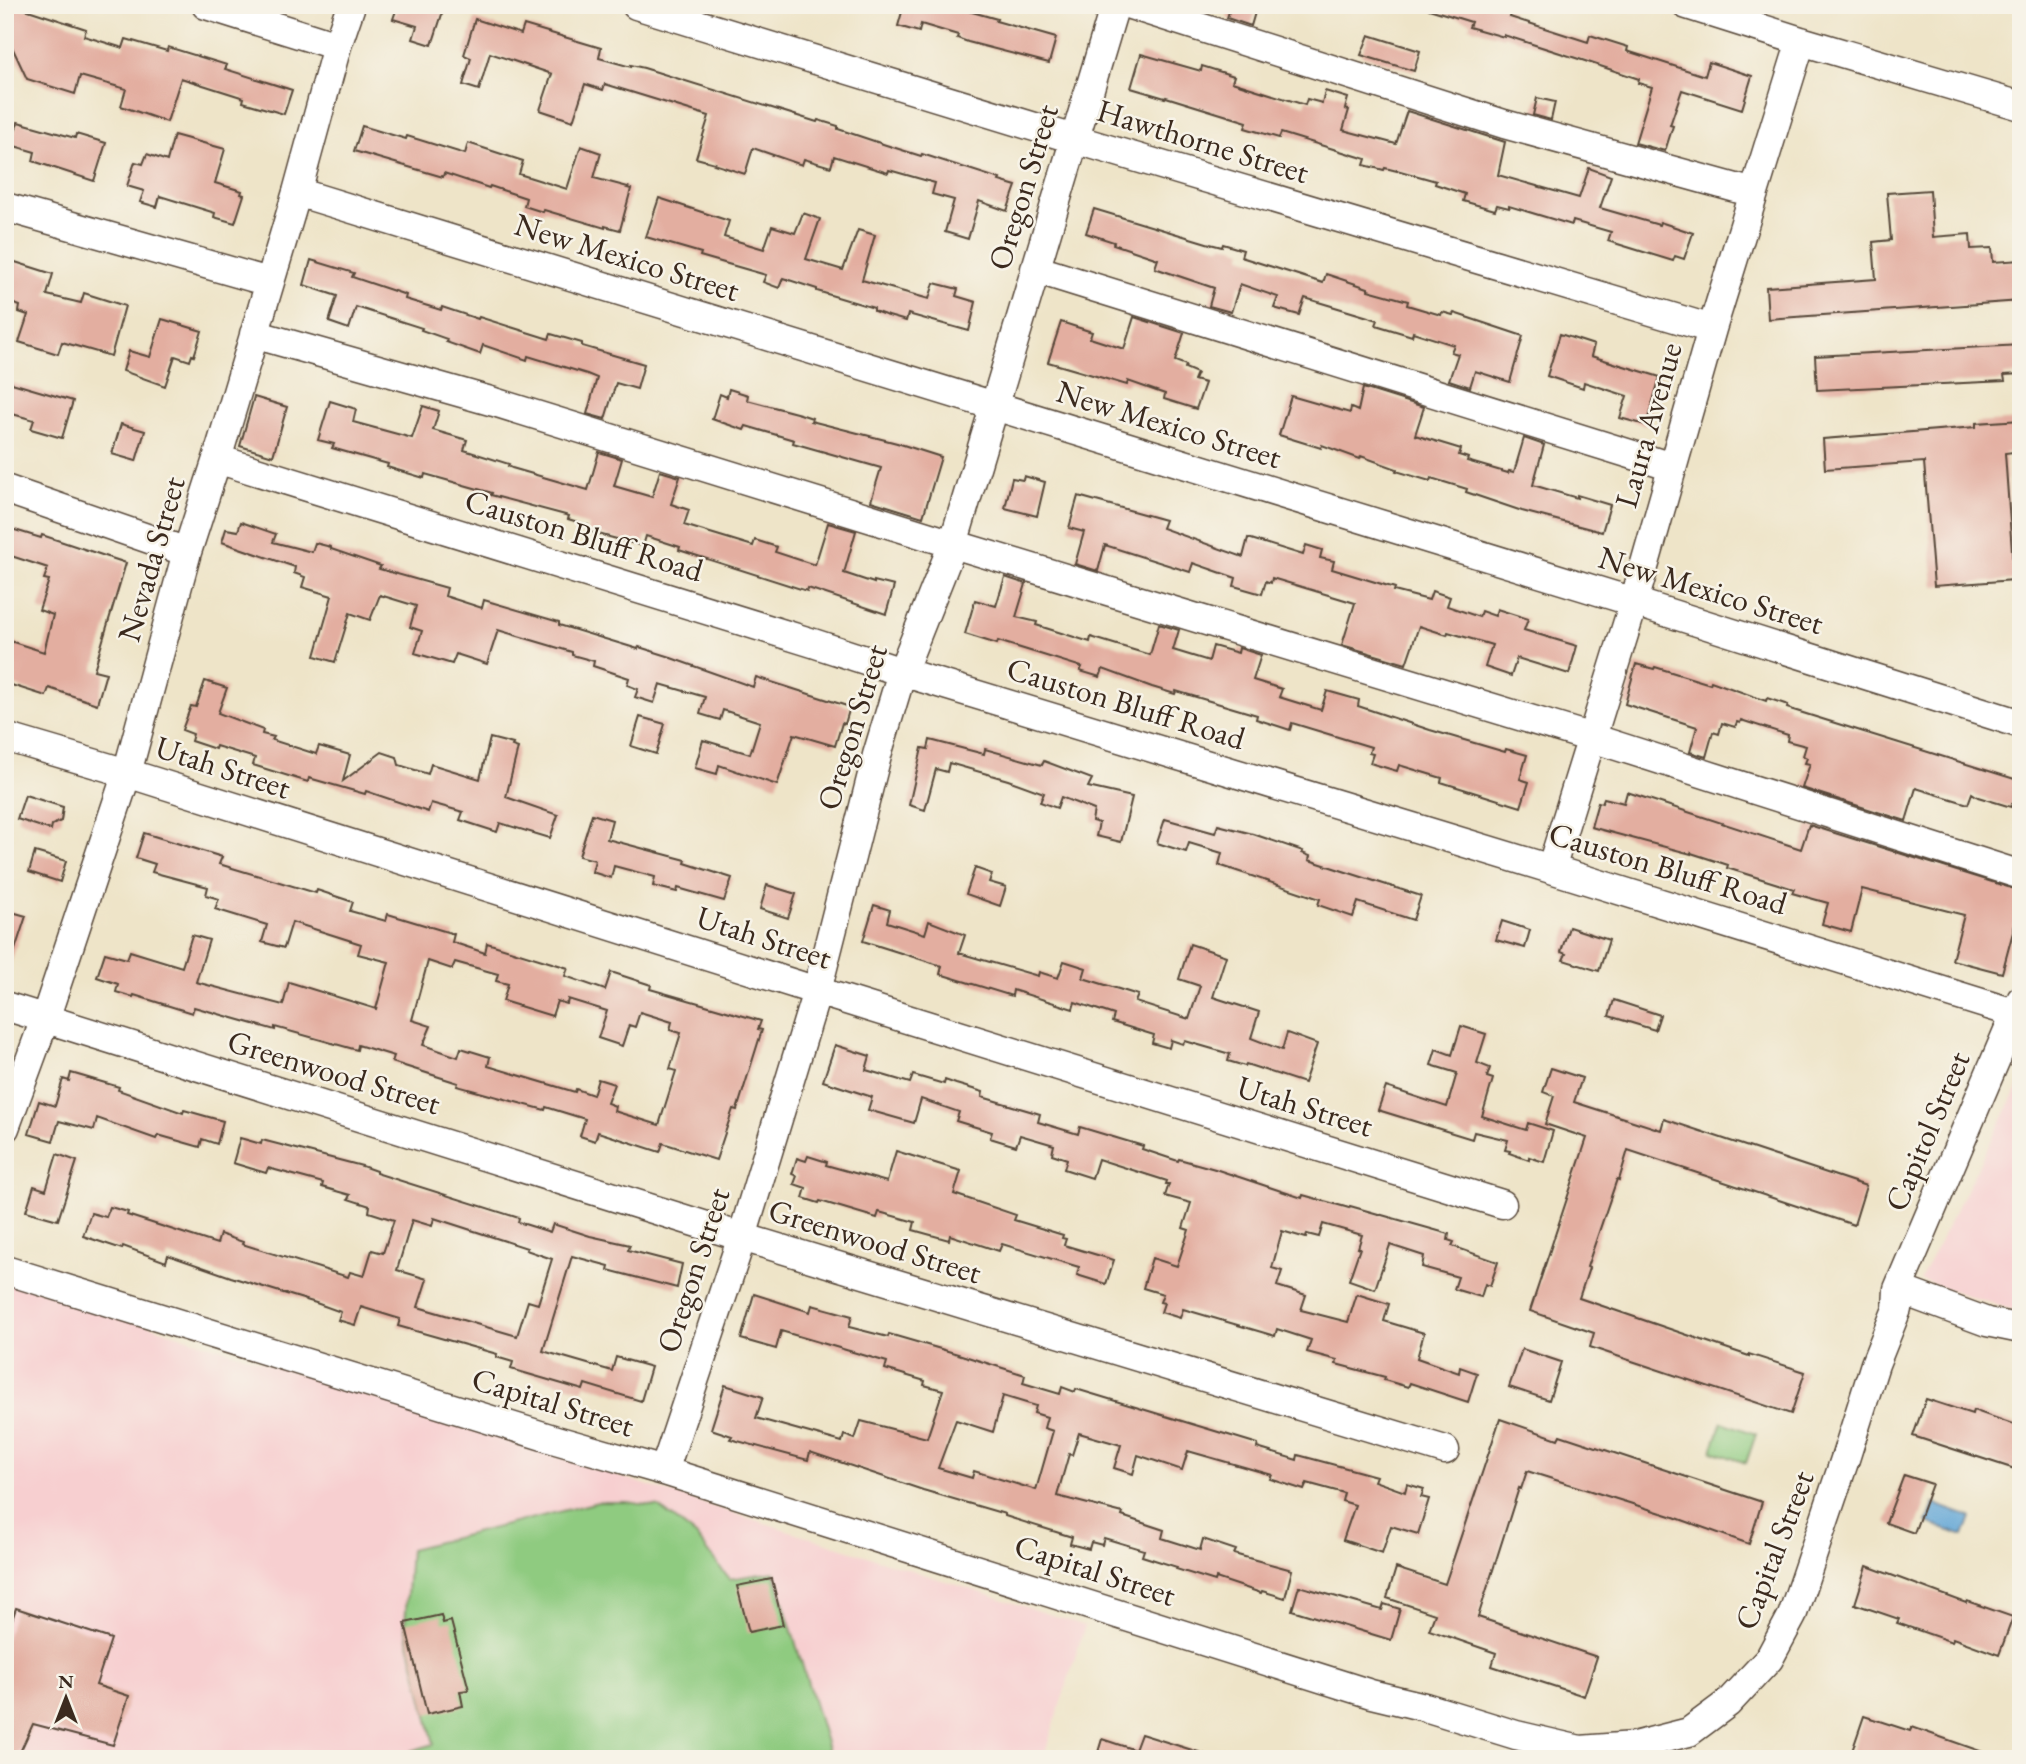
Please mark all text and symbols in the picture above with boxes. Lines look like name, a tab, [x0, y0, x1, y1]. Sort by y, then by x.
street label: Hawthorne Street	[1092, 89, 1314, 193]
street label: Oregon Street	[978, 99, 1068, 275]
street label: New Mexico Street	[510, 203, 744, 311]
street label: Laura Avenue	[1604, 337, 1692, 513]
street label: New Mexico Street	[1052, 370, 1286, 478]
street label: Nevada Street	[107, 472, 195, 646]
street label: Causton Bluff Road	[460, 479, 709, 591]
street label: New Mexico Street	[1594, 536, 1828, 644]
street label: Oregon Street	[807, 639, 897, 815]
street label: Causton Bluff Road	[1002, 647, 1251, 759]
street label: Utah Street	[150, 725, 296, 809]
street label: Causton Bluff Road	[1544, 812, 1793, 924]
street label: Utah Street	[691, 895, 837, 979]
street label: Greenwood Street	[222, 1020, 446, 1124]
street label: Capitol Street	[1875, 1045, 1979, 1217]
street label: Utah Street	[1232, 1066, 1378, 1146]
street label: Oregon Street	[647, 1182, 739, 1358]
street label: Greenwood Street	[763, 1189, 987, 1293]
street label: Capital Street	[467, 1357, 639, 1447]
street label: Capital Street	[1724, 1464, 1824, 1636]
street label: Capital Street	[1009, 1524, 1181, 1616]
north arrow	[32, 1662, 102, 1732]
text: N	[58, 1669, 74, 1694]

